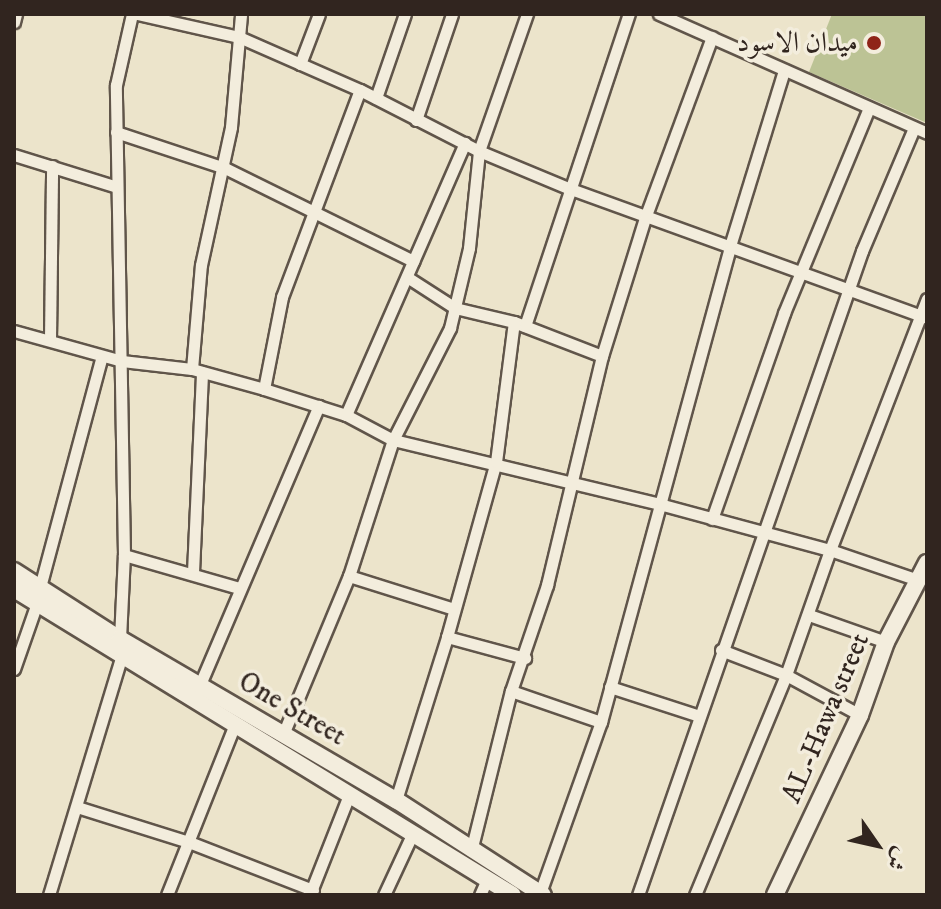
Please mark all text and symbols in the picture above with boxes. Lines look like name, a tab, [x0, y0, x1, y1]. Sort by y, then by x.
place label: ميدان الاسود	[737, 26, 858, 60]
marker: ميدان الاسود	[865, 34, 883, 52]
street label: AL-Hawa street	[775, 628, 877, 808]
street label: One Street	[232, 665, 352, 753]
north arrow	[837, 805, 917, 885]
text: ش	[880, 842, 915, 875]

